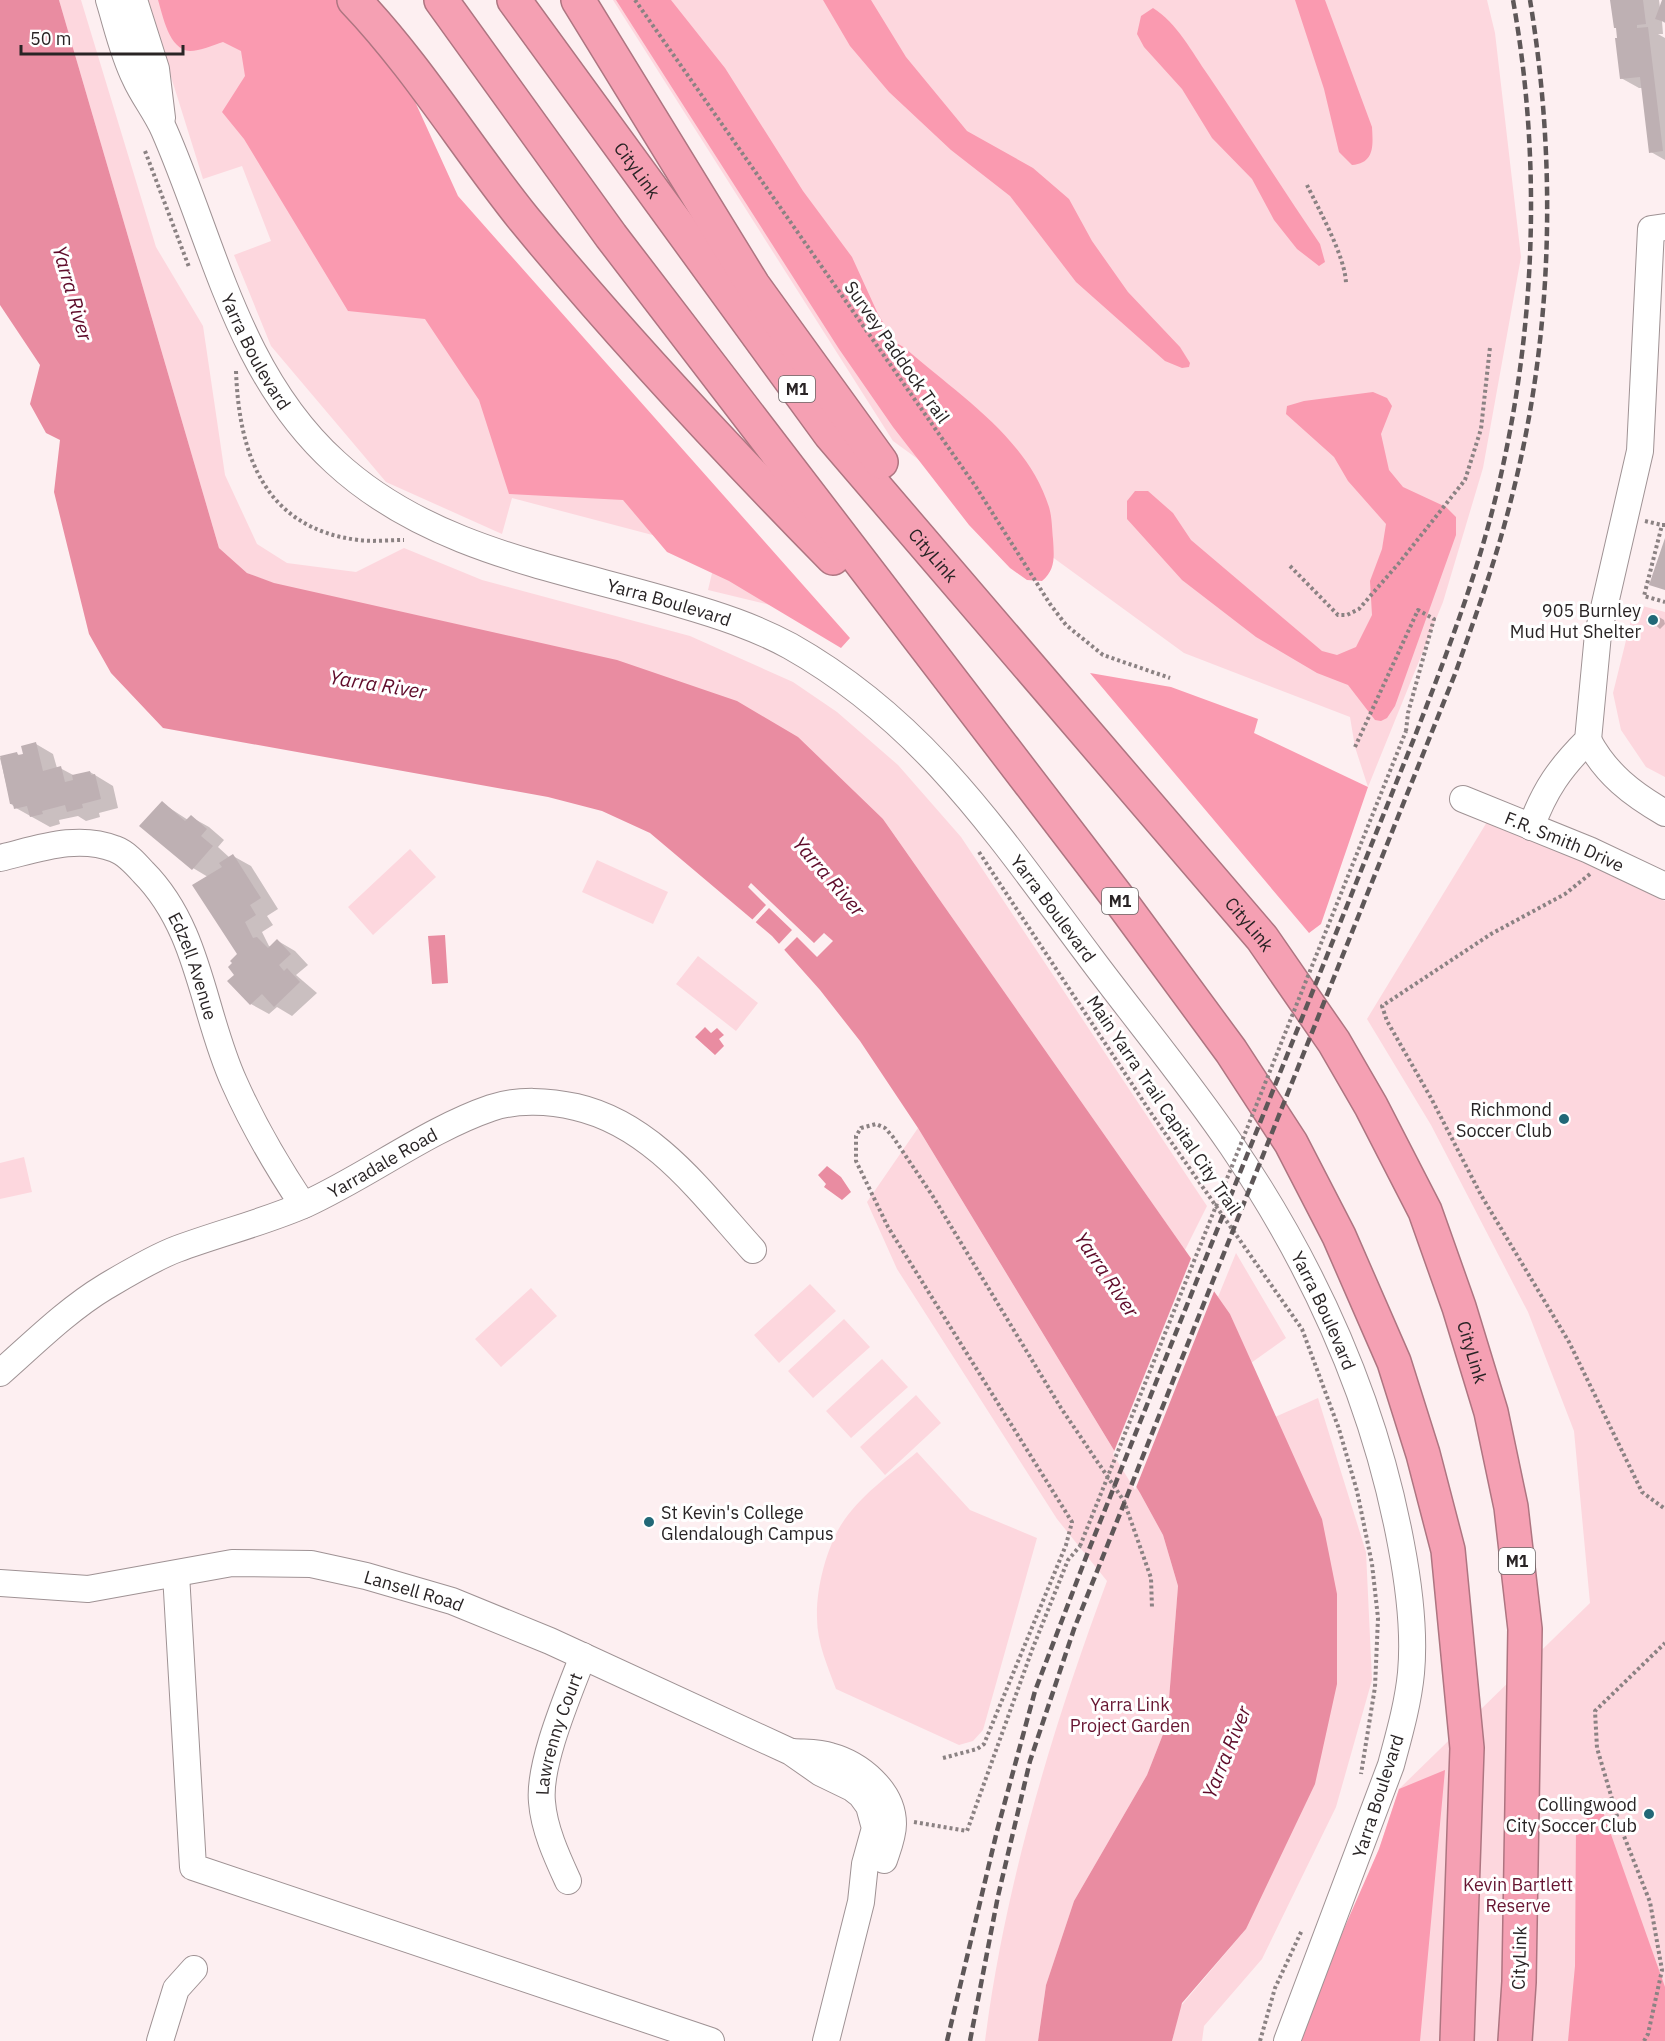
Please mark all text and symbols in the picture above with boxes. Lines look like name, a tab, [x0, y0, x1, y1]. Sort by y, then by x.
scale bar	[21, 18, 183, 56]
text: 50 m	[30, 27, 72, 50]
street label: CityLink	[609, 137, 666, 203]
water label: Yarra River	[47, 242, 100, 344]
street label: Survey Paddock Trail	[839, 276, 955, 428]
street label: Yarra Boulevard	[216, 290, 296, 414]
road number: M1	[779, 376, 815, 402]
street label: CityLink	[904, 523, 964, 587]
street label: Yarra Boulevard	[604, 573, 734, 631]
place label: 905 Burnley Mud Hut Shelter	[1510, 599, 1641, 643]
marker: 905 Burnley Mud Hut Shelter	[1646, 613, 1660, 627]
water label: Yarra River	[328, 663, 429, 705]
street label: F.R. Smith Drive	[1502, 806, 1628, 877]
water label: Yarra River	[787, 830, 872, 922]
street label: Yarra Boulevard	[1006, 850, 1101, 967]
road number: M1	[1102, 888, 1138, 914]
street label: CityLink	[1220, 892, 1279, 956]
street label: Edzell Avenue	[164, 908, 223, 1023]
street label: Main Yarra Trail Capital City Trail	[1082, 991, 1246, 1219]
place label: Richmond Soccer Club	[1456, 1098, 1552, 1142]
marker: Richmond Soccer Club	[1557, 1112, 1571, 1126]
street label: Yarradale Road	[324, 1122, 441, 1203]
water label: Yarra River	[1068, 1226, 1146, 1323]
street label: Yarra Boulevard	[1286, 1247, 1361, 1373]
street label: CityLink	[1452, 1318, 1493, 1387]
place label: St Kevin's College Glendalough Campus	[661, 1501, 834, 1545]
marker: St Kevin's College Glendalough Campus	[642, 1515, 656, 1529]
road number: M1	[1499, 1548, 1535, 1574]
street label: Lansell Road	[362, 1565, 468, 1616]
street label: Lawrenny Court	[530, 1669, 587, 1796]
park label: Yarra Link Project Garden	[1070, 1693, 1190, 1737]
water label: Yarra River	[1195, 1701, 1257, 1802]
street label: Yarra Boulevard	[1347, 1731, 1409, 1861]
place label: Collingwood City Soccer Club	[1506, 1793, 1637, 1837]
marker: Collingwood City Soccer Club	[1642, 1807, 1656, 1821]
park label: Kevin Bartlett Reserve	[1463, 1873, 1573, 1917]
street label: CityLink	[1506, 1925, 1532, 1990]

